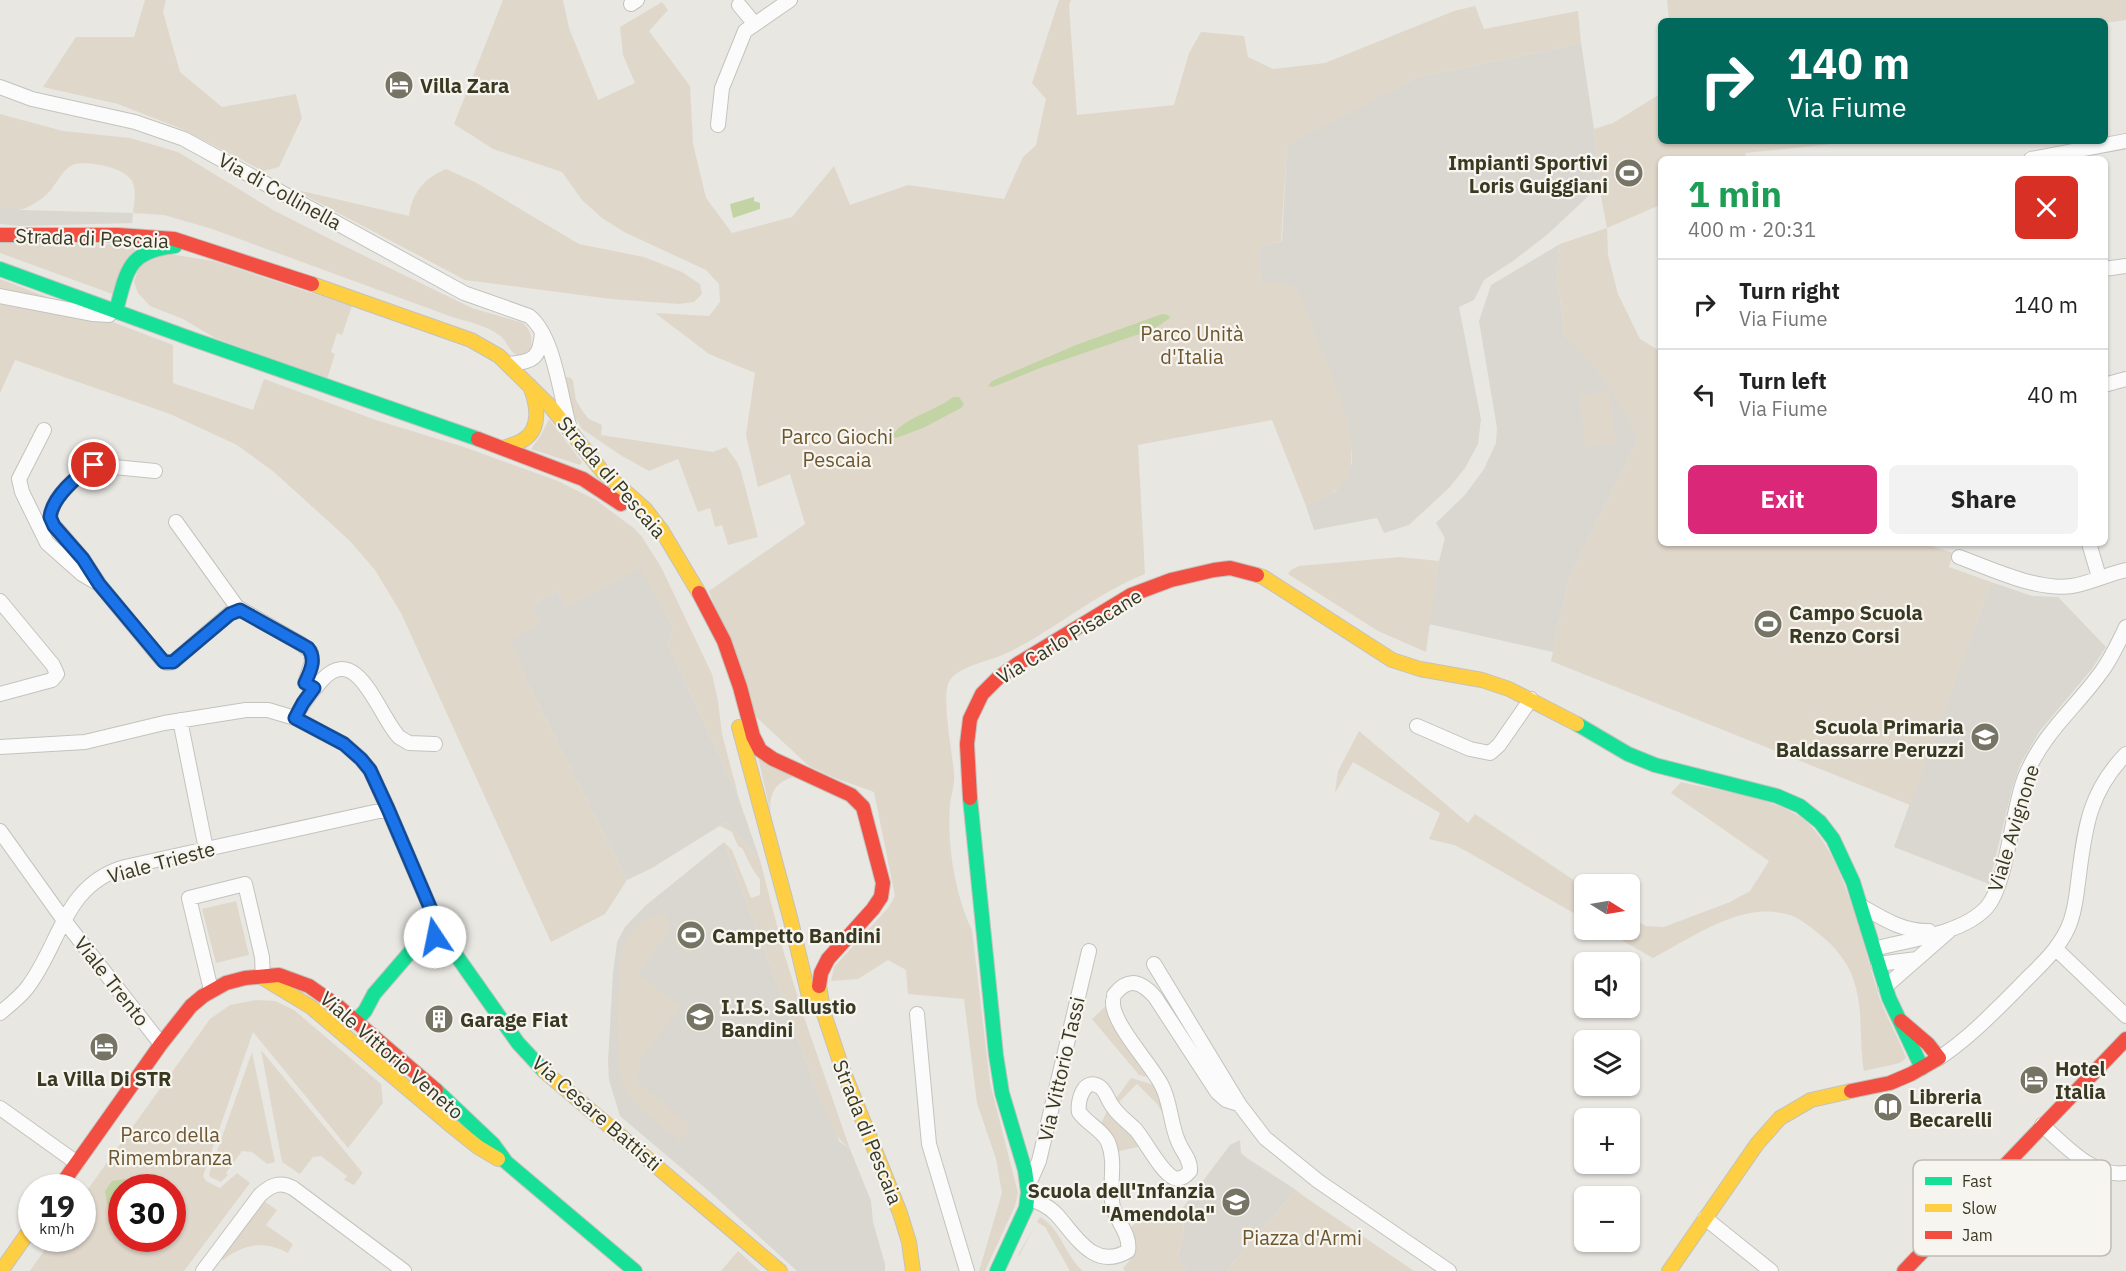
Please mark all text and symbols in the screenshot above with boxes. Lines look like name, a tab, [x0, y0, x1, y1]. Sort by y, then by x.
text: 140 m	[1787, 36, 1910, 91]
icon: right	[1688, 42, 1766, 120]
hotel icon: Villa Zara	[383, 69, 415, 101]
place label: Villa Zara	[420, 72, 509, 99]
text: Via Fiume	[1787, 89, 1907, 124]
street label: Via di Collinella	[213, 146, 347, 236]
place label: Impianti Sportivi Loris Guiggiani	[1448, 149, 1608, 199]
sports icon: Impianti Sportivi Loris Guiggiani	[1613, 157, 1645, 189]
text: 1 min	[1688, 170, 1782, 217]
button: close	[2015, 176, 2078, 239]
text: 400 m · 20:31	[1688, 216, 1816, 243]
street label: Strada di Pescaia	[15, 222, 170, 254]
text: Turn right	[1739, 276, 1840, 305]
icon: right	[1688, 288, 1721, 321]
text: 140 m	[2014, 290, 2078, 319]
text: Via Fiume	[1739, 305, 1828, 332]
park label: Parco Unità d'Italia	[1140, 320, 1244, 370]
text: Turn left	[1739, 366, 1827, 395]
icon: left	[1688, 378, 1721, 411]
text: 40 m	[2027, 380, 2078, 409]
text: Via Fiume	[1739, 395, 1828, 422]
street label: Strada di Pescaia	[551, 410, 673, 544]
park label: Parco Giochi Pescaia	[781, 423, 893, 473]
pin	[68, 439, 119, 490]
icon: arrive	[77, 448, 110, 481]
button: Exit	[1688, 465, 1877, 534]
button: Share	[1889, 465, 2078, 534]
street label: Via Carlo Pisacane	[991, 582, 1147, 690]
place label: Campo Scuola Renzo Corsi	[1789, 599, 1923, 649]
sports icon: Campo Scuola Renzo Corsi	[1752, 608, 1784, 640]
place label: Scuola Primaria Baldassarre Peruzzi	[1776, 713, 1964, 763]
school or university icon: Scuola Primaria Baldassarre Peruzzi	[1969, 721, 2001, 753]
street label: Viale Avignone	[1981, 761, 2045, 895]
street label: Viale Trieste	[104, 835, 218, 889]
north arrow	[1574, 874, 1640, 940]
map controls	[1574, 874, 1640, 1252]
position arrow	[403, 905, 467, 969]
sports icon: Campetto Bandini	[675, 919, 707, 951]
place label: Campetto Bandini	[712, 922, 881, 949]
street label: Viale Trento	[68, 930, 156, 1032]
button: sound	[1574, 952, 1640, 1018]
street label: Viale Vittorio Veneto	[314, 985, 470, 1125]
place label: I.I.S. Sallustio Bandini	[721, 993, 856, 1043]
street label: Via Vittorio Tassi	[1031, 994, 1091, 1144]
school or university icon: I.I.S. Sallustio Bandini	[684, 1001, 716, 1033]
building icon: Garage Fiat	[423, 1003, 455, 1035]
place label: Garage Fiat	[460, 1006, 568, 1033]
button: layers	[1574, 1030, 1640, 1096]
hotel icon: La Villa Di STR	[88, 1031, 120, 1063]
street label: Via Cesare Battisti	[526, 1049, 668, 1177]
place label: Hotel Italia	[2055, 1055, 2106, 1105]
street label: Strada di Pescaia	[827, 1056, 909, 1209]
hotel icon: Hotel Italia	[2018, 1064, 2050, 1096]
place label: La Villa Di STR	[36, 1065, 172, 1092]
place label: Libreria Becarelli	[1909, 1083, 1992, 1133]
library icon: Libreria Becarelli	[1872, 1091, 1904, 1123]
button: +	[1574, 1108, 1640, 1174]
park label: Parco della Rimembranza	[108, 1121, 233, 1171]
legend	[1913, 1160, 2111, 1256]
text: Fast	[1962, 1171, 1992, 1191]
speed limit sign: 30	[108, 1174, 186, 1252]
place label: Scuola dell'Infanzia "Amendola"	[1028, 1177, 1215, 1227]
text: 19	[39, 1186, 75, 1225]
school or university icon: Scuola dell'Infanzia "Amendola"	[1220, 1186, 1252, 1218]
button: −	[1574, 1186, 1640, 1252]
text: Slow	[1962, 1198, 1997, 1218]
text: km/h	[39, 1219, 75, 1238]
park label: Piazza d'Armi	[1242, 1224, 1362, 1251]
text: Jam	[1962, 1225, 1993, 1245]

